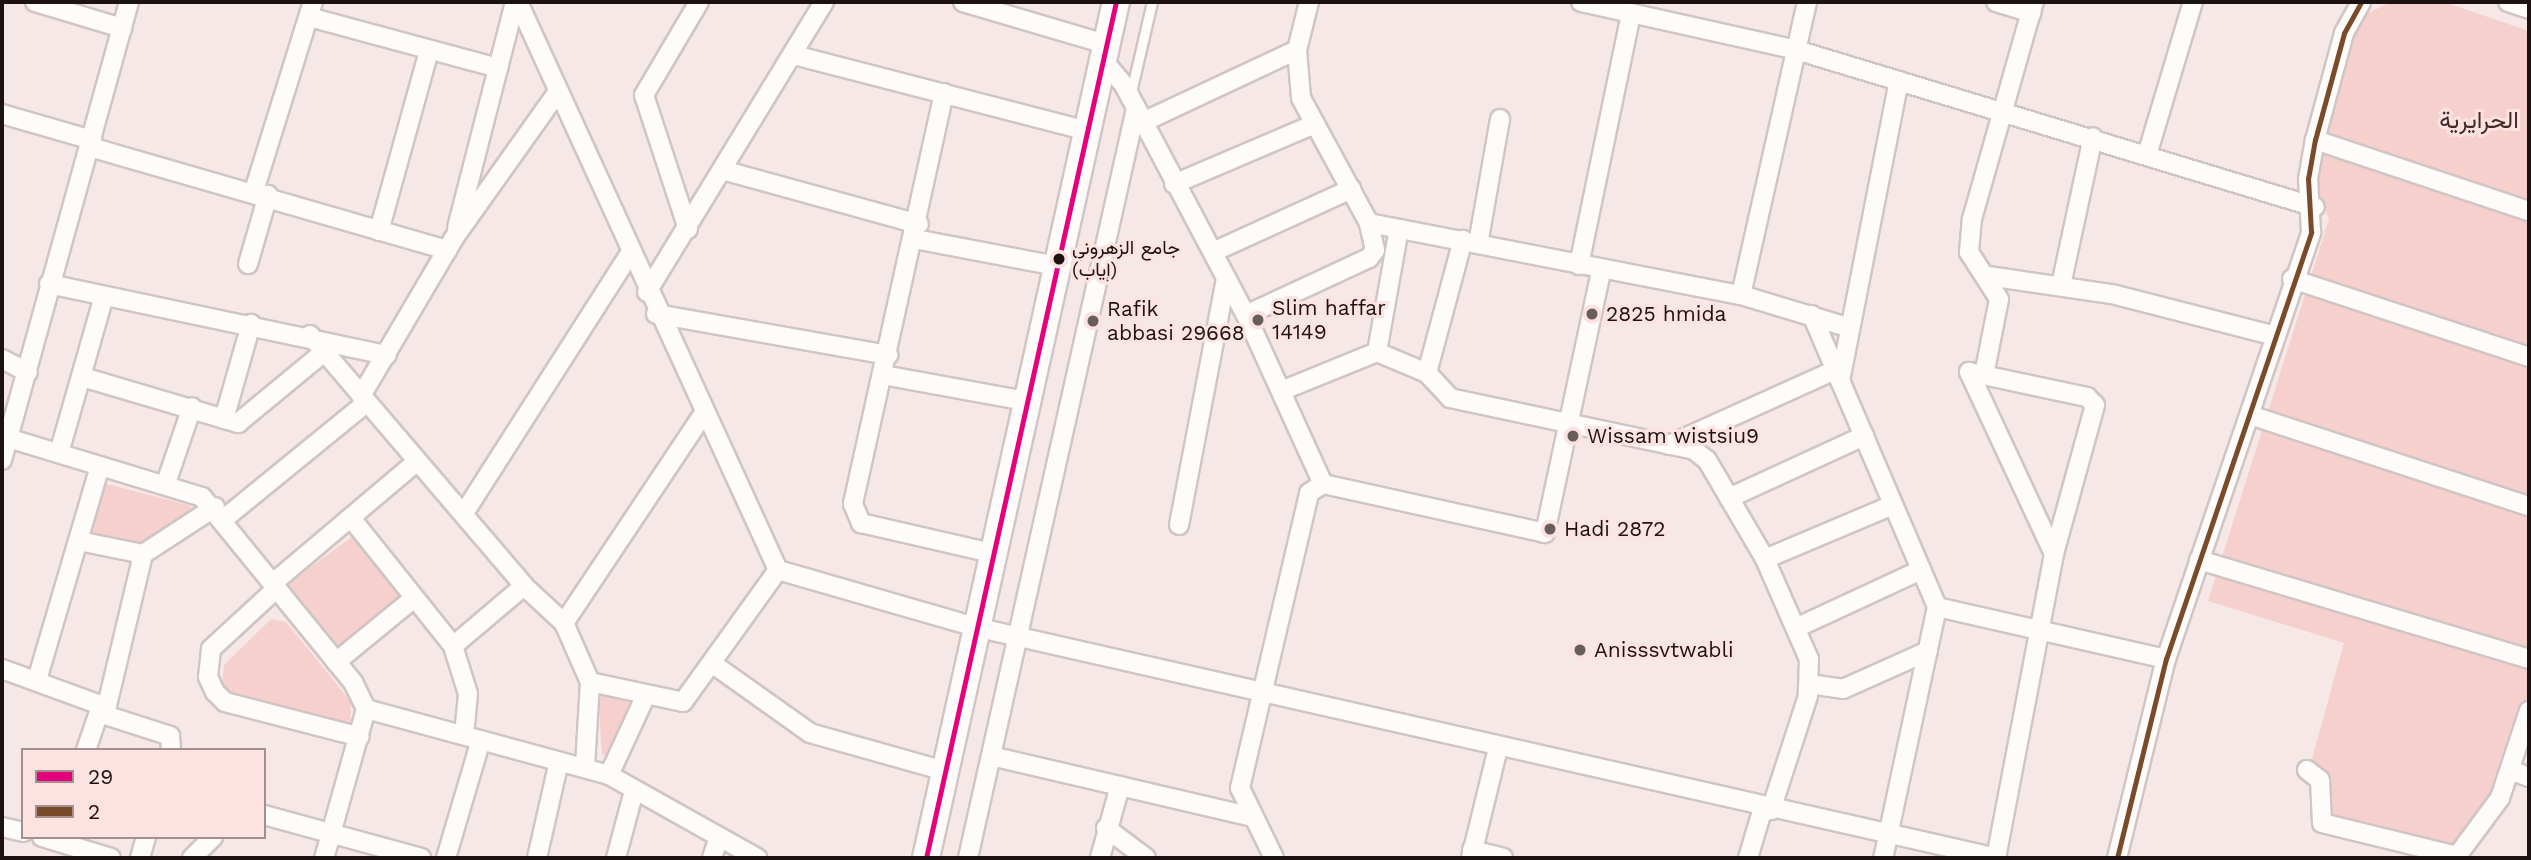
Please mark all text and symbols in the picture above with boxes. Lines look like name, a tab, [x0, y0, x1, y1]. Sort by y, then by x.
district label: الحرايرية	[2439, 107, 2519, 135]
place label: جامع الزهروني (إياب)	[1072, 237, 1180, 281]
marker: جامع الزهروني (إياب)	[1052, 252, 1066, 266]
place label: Slim haffar 14149	[1272, 295, 1386, 345]
place label: Rafik abbasi 29668	[1107, 296, 1245, 346]
place label: 2825 hmida	[1606, 301, 1726, 327]
marker: 2825 hmida	[1584, 306, 1600, 322]
marker: Slim haffar 14149	[1250, 312, 1266, 328]
marker: Rafik abbasi 29668	[1085, 313, 1101, 329]
place label: Wissam wistsiu9	[1587, 423, 1760, 449]
marker: Wissam wistsiu9	[1565, 428, 1581, 444]
place label: Hadi 2872	[1564, 516, 1665, 542]
marker: Hadi 2872	[1542, 521, 1558, 537]
place label: Anisssvtwabli	[1594, 637, 1733, 663]
marker: Anisssvtwabli	[1572, 642, 1588, 658]
legend	[21, 748, 266, 839]
text: 29	[88, 764, 113, 789]
text: 2	[88, 799, 100, 824]

